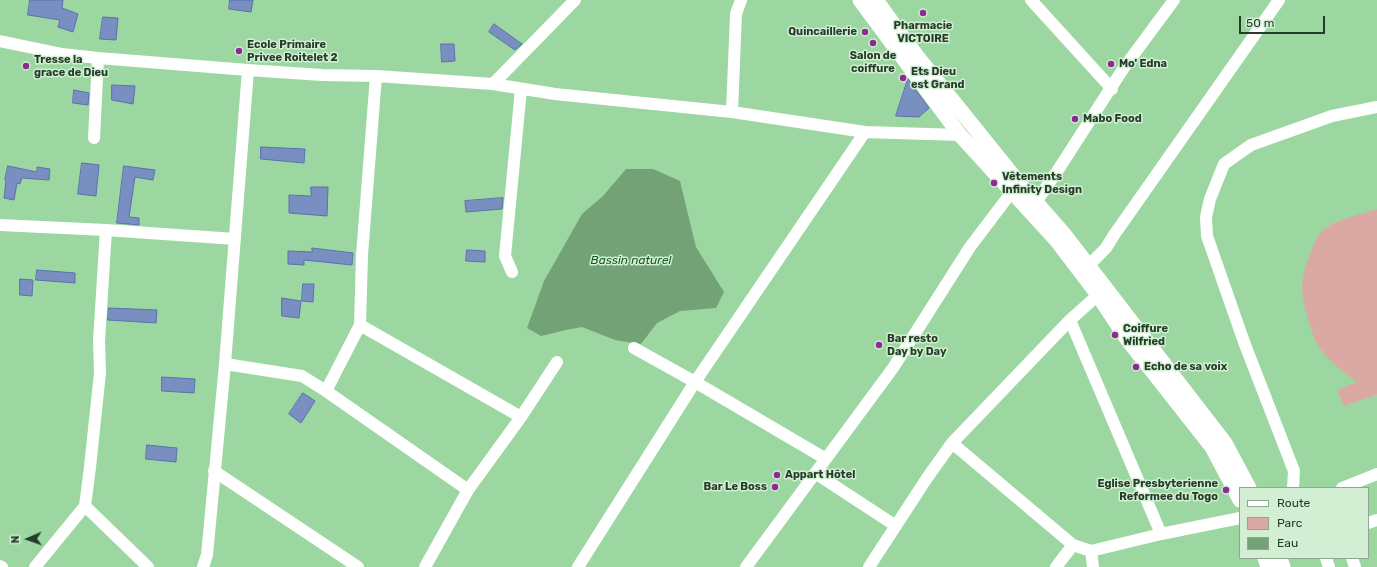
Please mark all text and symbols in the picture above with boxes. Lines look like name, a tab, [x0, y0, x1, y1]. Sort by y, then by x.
marker: Pharmacie VICTOIRE	[918, 8, 928, 18]
scale bar	[1241, 8, 1327, 34]
text: 50 m	[1246, 16, 1274, 30]
place label: Pharmacie VICTOIRE	[894, 19, 952, 45]
place label: Quincaillerie	[788, 25, 857, 39]
marker: Quincaillerie	[860, 27, 870, 37]
place label: Ecole Primaire Privee Roitelet 2	[247, 38, 338, 64]
marker: Salon de coiffure	[868, 38, 878, 48]
marker: Ecole Primaire Privee Roitelet 2	[234, 46, 244, 56]
place label: Salon de coiffure	[850, 49, 896, 75]
place label: Tresse la grace de Dieu	[34, 53, 108, 79]
place label: Mo' Edna	[1119, 57, 1167, 71]
marker: Mo' Edna	[1106, 59, 1116, 69]
marker: Tresse la grace de Dieu	[21, 61, 31, 71]
place label: Ets Dieu est Grand	[911, 65, 964, 91]
marker: Ets Dieu est Grand	[898, 73, 908, 83]
place label: Mabo Food	[1083, 112, 1142, 126]
marker: Mabo Food	[1070, 114, 1080, 124]
place label: Vêtements Infinity Design	[1002, 170, 1082, 196]
marker: Vêtements Infinity Design	[989, 178, 999, 188]
water label: Bassin naturel	[591, 254, 671, 268]
place label: Coiffure Wilfried	[1123, 322, 1168, 348]
marker: Coiffure Wilfried	[1110, 330, 1120, 340]
place label: Bar resto Day by Day	[887, 332, 946, 358]
marker: Bar resto Day by Day	[874, 340, 884, 350]
place label: Echo de sa voix	[1144, 360, 1227, 374]
marker: Echo de sa voix	[1131, 362, 1141, 372]
place label: Appart Hôtel	[785, 468, 855, 482]
marker: Appart Hôtel	[772, 470, 782, 480]
place label: Eglise Presbyterienne Reformee du Togo	[1097, 477, 1218, 503]
place label: Bar Le Boss	[703, 480, 767, 494]
marker: Bar Le Boss	[770, 482, 780, 492]
marker: Eglise Presbyterienne Reformee du Togo	[1221, 485, 1231, 495]
legend	[1239, 487, 1369, 559]
text: Route	[1277, 496, 1310, 510]
text: Parc	[1277, 516, 1302, 530]
north arrow	[8, 519, 48, 559]
text: N	[9, 535, 22, 544]
text: Eau	[1277, 536, 1298, 550]

